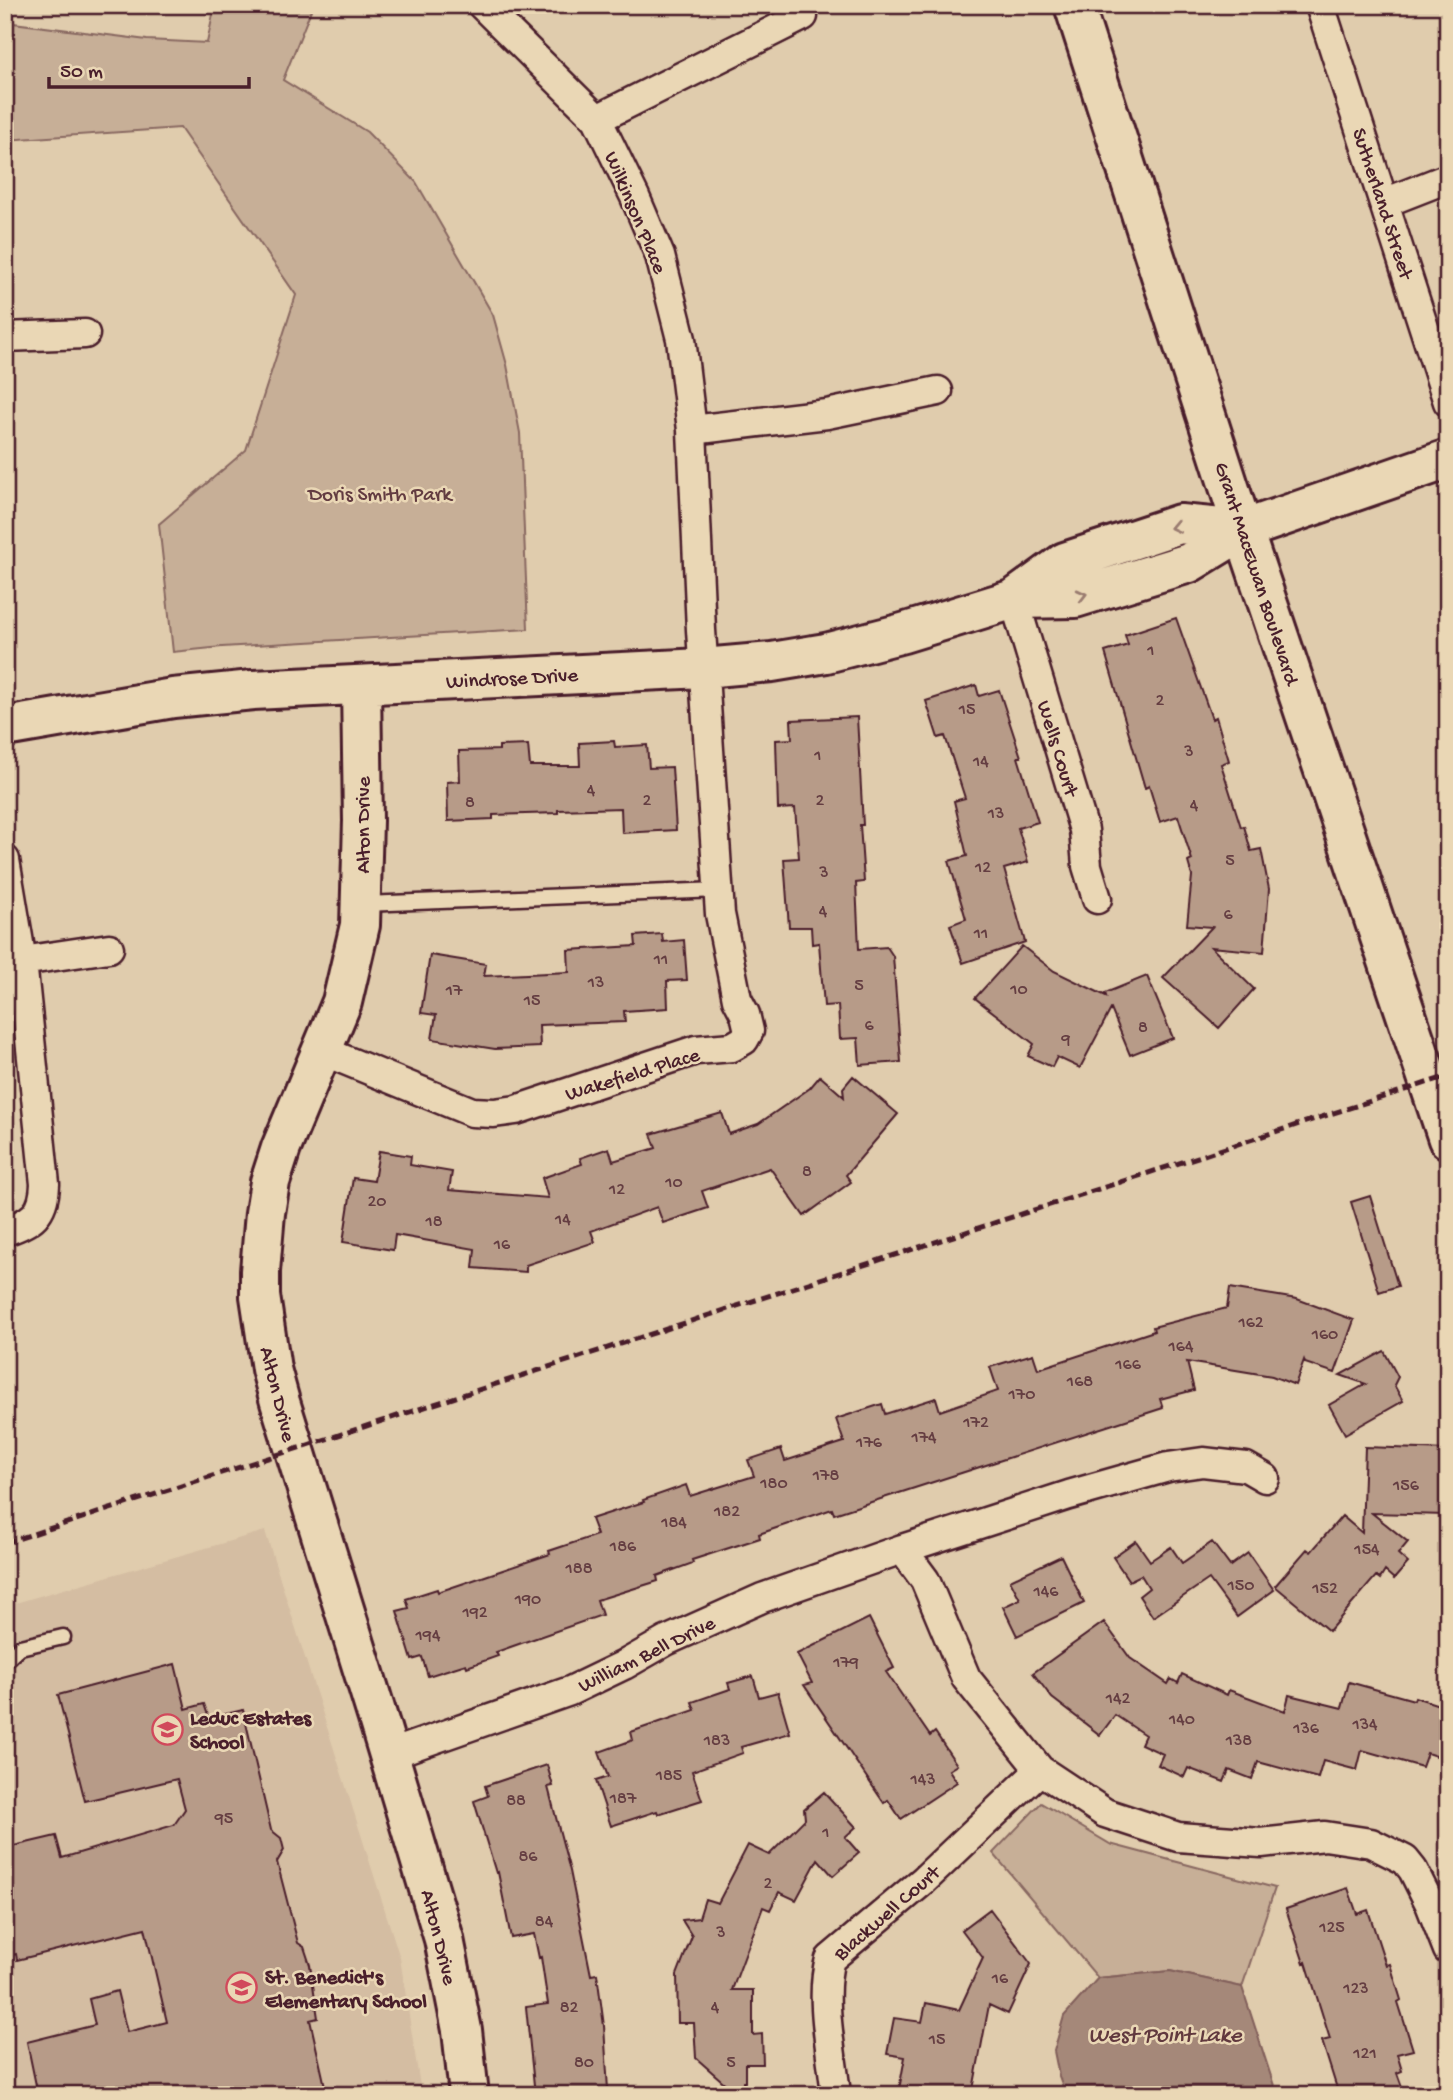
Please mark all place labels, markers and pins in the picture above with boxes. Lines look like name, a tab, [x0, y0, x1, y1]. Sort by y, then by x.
place label: Leduc Estates School	[190, 1708, 312, 1757]
school or university icon: Leduc Estates School	[150, 1712, 184, 1746]
place label: St. Benedict's Elementary School	[265, 1967, 427, 2016]
school or university icon: St. Benedict's Elementary School	[225, 1971, 259, 2005]

